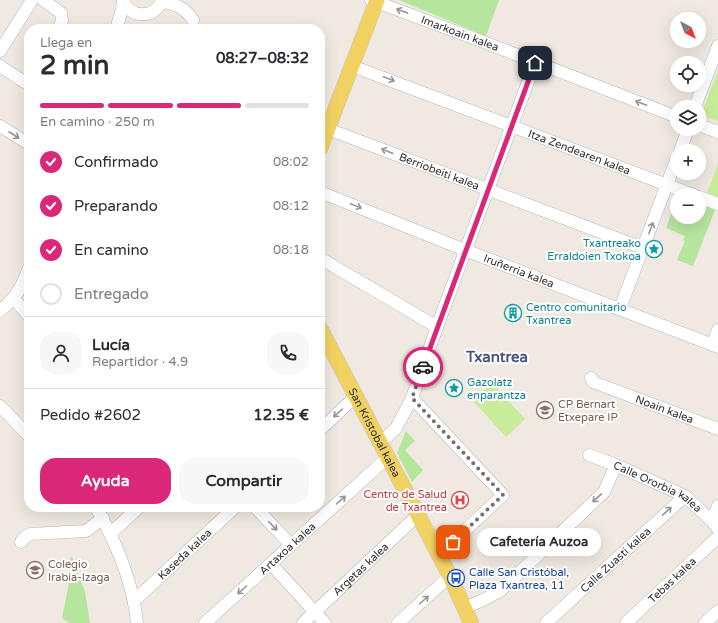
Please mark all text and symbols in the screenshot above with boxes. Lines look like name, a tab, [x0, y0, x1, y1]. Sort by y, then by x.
one-way arrow	[396, 7, 408, 15]
north arrow	[670, 12, 706, 48]
map controls	[670, 12, 706, 224]
street label: Imarkoain kalea	[419, 13, 501, 54]
text: Llega en	[40, 35, 92, 51]
pin	[518, 46, 552, 80]
text: 08:27–08:32	[216, 49, 309, 67]
text: 2 min	[40, 50, 109, 81]
icon: home	[524, 52, 546, 74]
button: locate	[670, 56, 706, 92]
one-way arrow	[382, 76, 394, 84]
one-way arrow	[635, 99, 647, 107]
button: layers	[670, 100, 706, 136]
text: En camino · 250 m	[40, 114, 155, 130]
street label: Itza Zendearen kalea	[526, 127, 632, 177]
one-way arrow	[9, 131, 20, 139]
button: +	[670, 144, 706, 180]
one-way arrow	[381, 147, 393, 155]
street label: Berriobeiti kalea	[397, 150, 481, 193]
icon: check	[40, 151, 62, 173]
text: Confirmado	[74, 153, 158, 171]
text: 08:02	[273, 154, 309, 170]
button: −	[670, 188, 706, 224]
icon: check	[40, 195, 62, 217]
text: Preparando	[74, 197, 158, 215]
text: 08:12	[273, 198, 309, 214]
one-way arrow	[350, 203, 362, 211]
one-way arrow	[647, 222, 655, 234]
place label: Txantreako Erraldoien Txokoa	[547, 237, 641, 263]
icon: check	[40, 239, 62, 261]
place icon: Txantreako Erraldoien Txokoa	[644, 239, 664, 259]
text: En camino	[74, 241, 149, 259]
text: 08:18	[273, 242, 309, 258]
street label: Iruñerria kalea	[482, 252, 556, 291]
text: Entregado	[74, 285, 149, 303]
place label: Centro comunitario Txantrea	[526, 301, 627, 327]
building icon: Centro comunitario Txantrea	[503, 303, 523, 323]
button: person	[40, 332, 82, 374]
button: phone	[267, 332, 309, 374]
text: Lucía	[92, 336, 130, 354]
courier	[403, 347, 443, 387]
district label: Txantrea	[465, 348, 528, 366]
text: Repartidor · 4.9	[92, 354, 188, 370]
icon: car	[412, 356, 434, 378]
place label: Gazolatz enparantza	[467, 376, 526, 402]
place icon: Gazolatz enparantza	[444, 378, 464, 398]
street label: San Kristobal kalea	[346, 386, 403, 480]
street label: Noain kalea	[634, 393, 695, 426]
place label: CP Bernart Etxepare IP	[558, 398, 618, 424]
school or university icon: CP Bernart Etxepare IP	[535, 400, 555, 420]
text: Pedido #2602	[40, 406, 141, 424]
text: 12.35 €	[253, 406, 309, 424]
one-way arrow	[333, 409, 343, 418]
button: Ayuda	[40, 458, 171, 504]
button: Compartir	[179, 458, 309, 504]
street label: Calle Ororbia kalea	[611, 459, 704, 515]
place label: Centro de Salud de Txantrea	[364, 488, 447, 514]
hospital icon: Centro de Salud de Txantrea	[450, 490, 470, 510]
one-way arrow	[592, 494, 602, 503]
one-way arrow	[336, 495, 346, 504]
one-way arrow	[662, 506, 672, 515]
street label: Artaxoa kalea	[257, 520, 318, 578]
one-way arrow	[268, 521, 278, 531]
pin	[436, 525, 470, 559]
street label: Calle Zuasti kalea	[578, 525, 654, 595]
street label: Kaseda kalea	[155, 526, 214, 582]
callout: Cafetería Auzoa	[477, 528, 601, 556]
icon: bag	[442, 531, 464, 553]
text: Cafetería Auzoa	[490, 534, 588, 550]
street label: Argetas kalea	[331, 540, 391, 598]
street label: Tebas kalea	[646, 555, 699, 606]
place label: Colegio Irabia-Izaga	[48, 558, 110, 584]
school or university icon: Colegio Irabia-Izaga	[25, 560, 45, 580]
place label: Calle San Cristóbal, Plaza Txantrea, 11	[469, 566, 569, 592]
bus stop icon: Calle San Cristóbal, Plaza Txantrea, 11	[446, 568, 466, 588]
one-way arrow	[237, 585, 247, 594]
one-way arrow	[419, 595, 429, 604]

